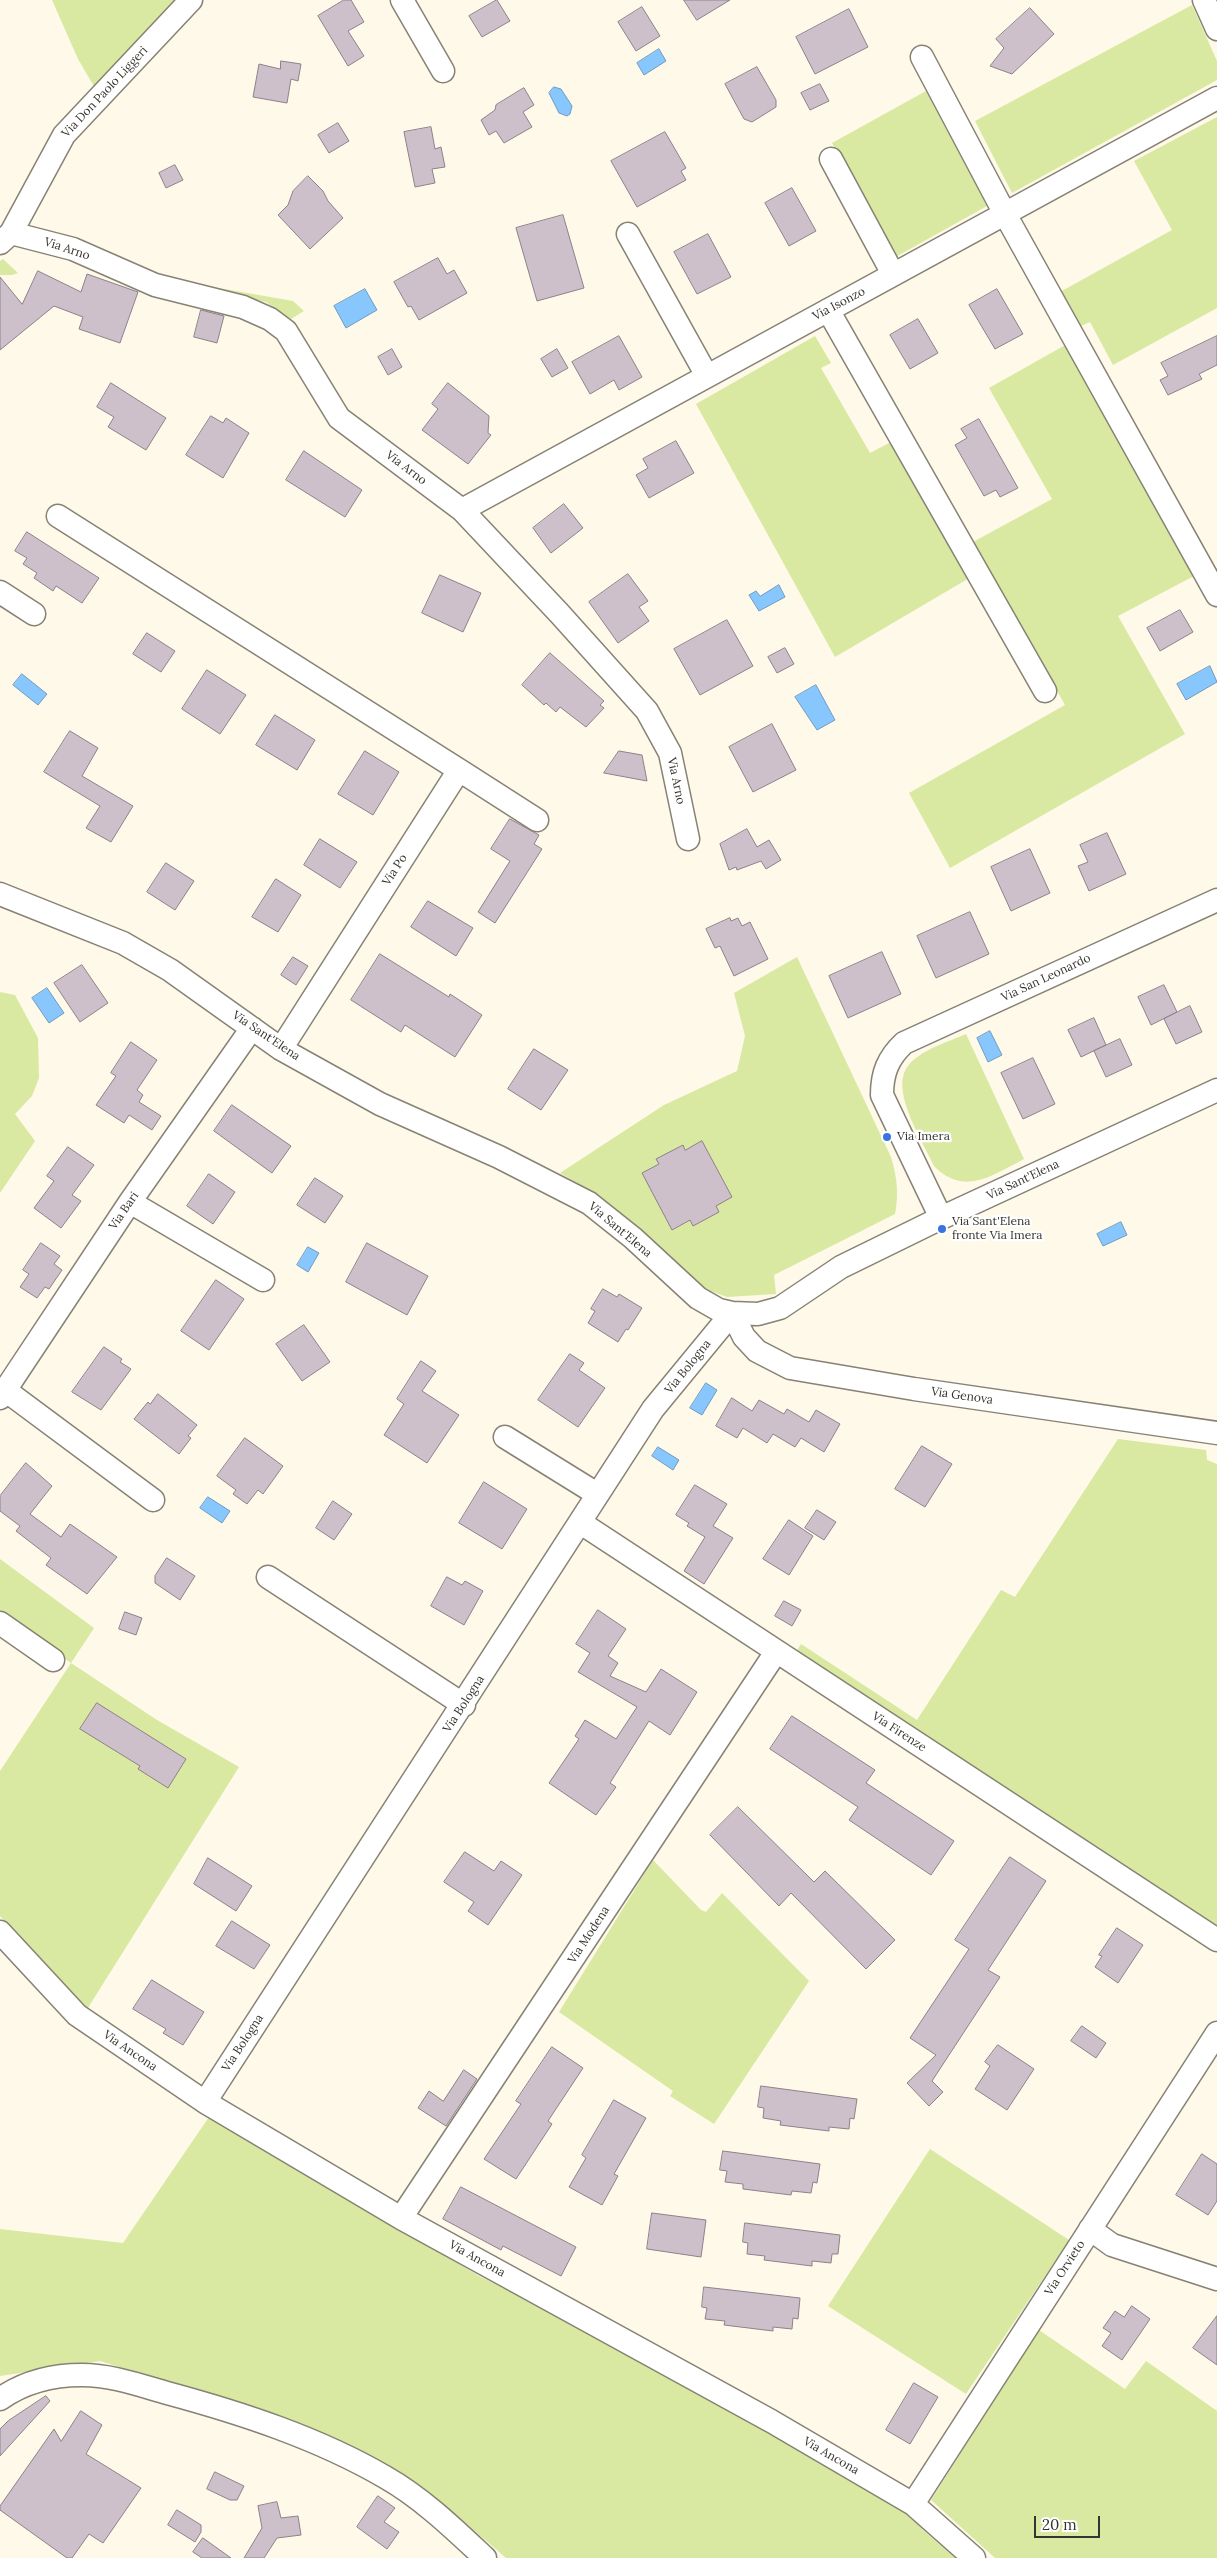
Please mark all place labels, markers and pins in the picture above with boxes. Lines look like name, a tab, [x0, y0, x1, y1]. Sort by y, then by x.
place label: Via Imera	[897, 1130, 950, 1144]
marker: Via Imera	[881, 1131, 893, 1143]
place label: Via Sant'Elena fronte Via Imera	[952, 1215, 1043, 1243]
marker: Via Sant'Elena fronte Via Imera	[936, 1223, 948, 1235]

